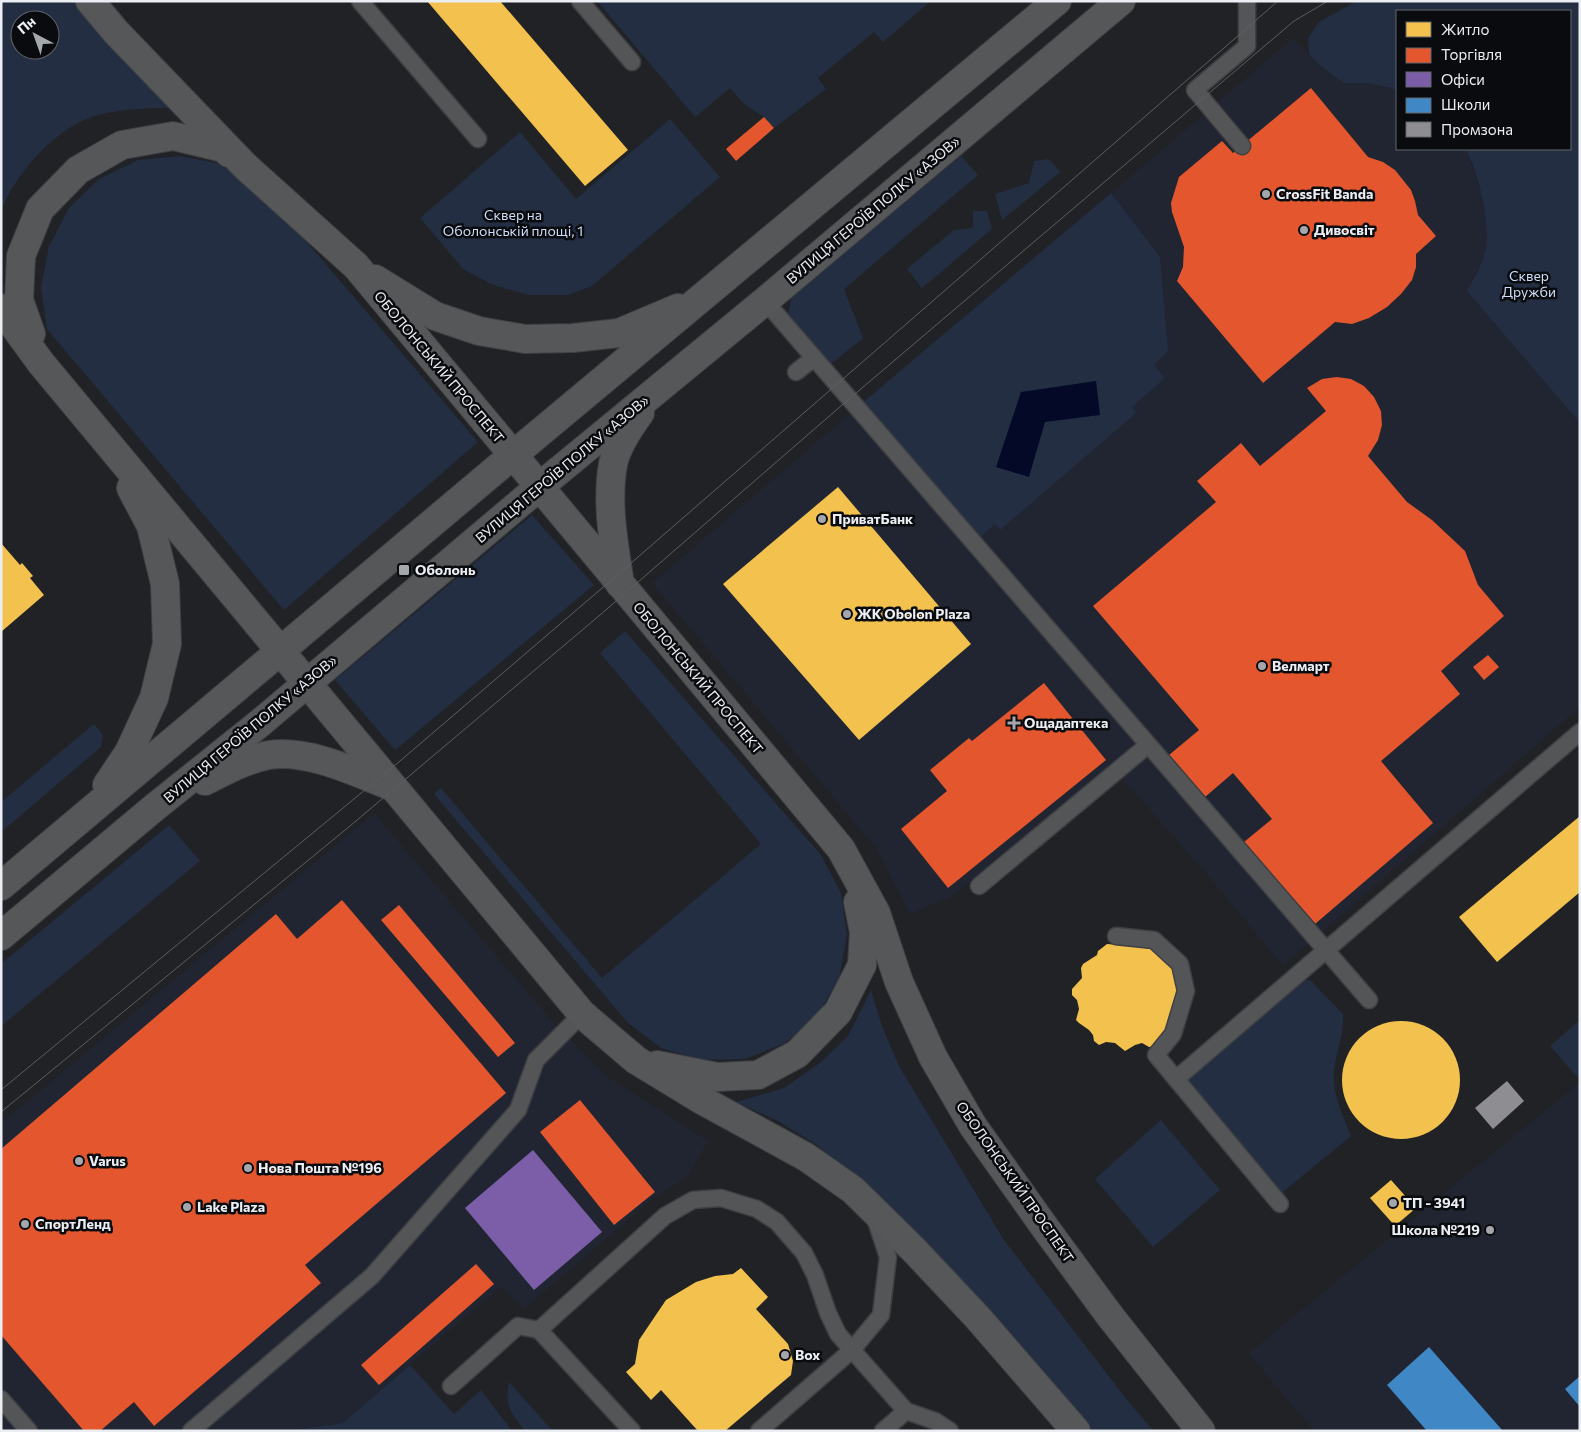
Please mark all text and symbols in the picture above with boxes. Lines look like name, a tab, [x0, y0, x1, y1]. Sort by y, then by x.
north arrow	[10, 10, 60, 60]
legend	[1396, 10, 1571, 150]
text: Пн	[14, 12, 39, 37]
text: Житло	[1441, 20, 1489, 38]
text: Торгівля	[1441, 45, 1502, 63]
text: Офіси	[1441, 70, 1485, 88]
text: Школи	[1441, 95, 1490, 113]
text: Промзона	[1441, 120, 1513, 138]
street label: ВУЛИЦЯ ГЕРОЇВ ПОЛКУ «АЗОВ»	[783, 132, 963, 287]
place label: CrossFit Banda	[1276, 185, 1373, 202]
marker: CrossFit Banda	[1260, 188, 1272, 200]
park label: Сквер на Оболонській площі, 1	[443, 206, 583, 239]
place label: Дивосвіт	[1314, 221, 1375, 238]
marker: Дивосвіт	[1298, 224, 1310, 236]
park label: Сквер Дружби	[1502, 267, 1556, 300]
street label: ОБОЛОНСЬКИЙ ПРОСПЕКТ	[371, 287, 508, 446]
street label: ВУЛИЦЯ ГЕРОЇВ ПОЛКУ «АЗОВ»	[472, 391, 652, 546]
place label: ПриватБанк	[832, 510, 913, 527]
marker: ПриватБанк	[816, 513, 828, 525]
place label: Оболонь	[415, 561, 476, 578]
marker: Оболонь	[397, 563, 411, 577]
street label: ОБОЛОНСЬКИЙ ПРОСПЕКТ	[630, 598, 767, 757]
place label: ЖК Obolon Plaza	[857, 605, 970, 622]
marker: ЖК Obolon Plaza	[841, 608, 853, 620]
street label: ВУЛИЦЯ ГЕРОЇВ ПОЛКУ «АЗОВ»	[160, 651, 340, 806]
place label: Велмарт	[1272, 657, 1330, 674]
marker: Велмарт	[1256, 660, 1268, 672]
place label: Ощадаптека	[1024, 714, 1108, 731]
marker: Ощадаптека	[1008, 717, 1020, 729]
street label: ОБОЛОНСЬКИЙ ПРОСПЕКТ	[953, 1098, 1078, 1266]
place label: Varus	[89, 1152, 126, 1169]
marker: Varus	[73, 1155, 85, 1167]
place label: Нова Пошта №196	[258, 1159, 382, 1176]
marker: Нова Пошта №196	[242, 1162, 254, 1174]
place label: ТП - 3941	[1403, 1194, 1465, 1211]
marker: ТП - 3941	[1387, 1197, 1399, 1209]
place label: Lake Plaza	[197, 1198, 265, 1215]
marker: Lake Plaza	[181, 1201, 193, 1213]
place label: СпортЛенд	[35, 1215, 111, 1232]
marker: СпортЛенд	[19, 1218, 31, 1230]
place label: Школа №219	[1391, 1221, 1480, 1238]
marker: Школа №219	[1484, 1224, 1496, 1236]
place label: Box	[795, 1346, 820, 1363]
marker: Box	[779, 1349, 791, 1361]

